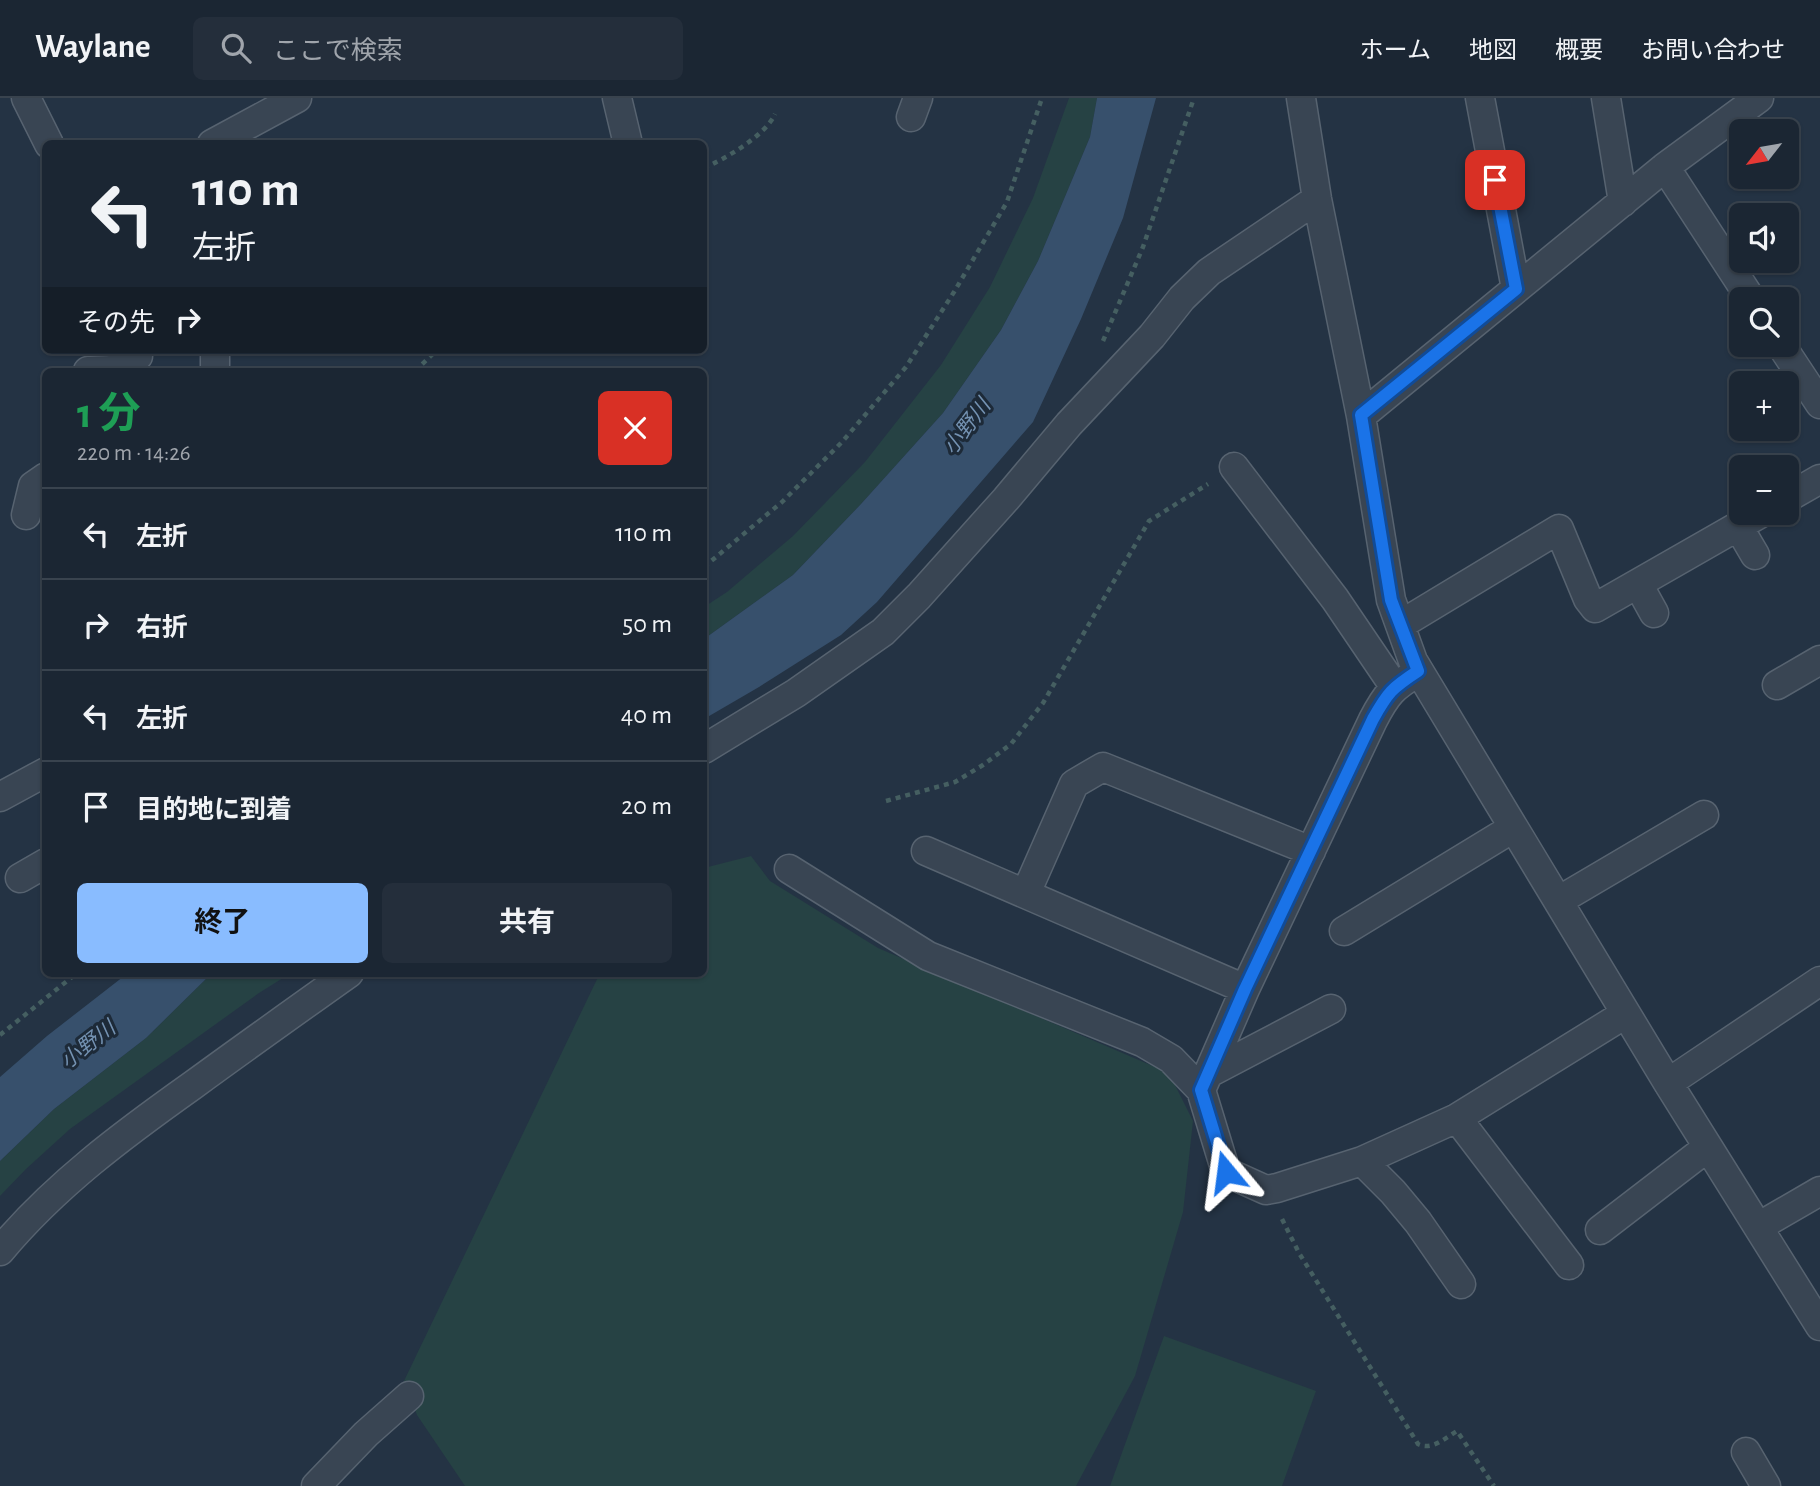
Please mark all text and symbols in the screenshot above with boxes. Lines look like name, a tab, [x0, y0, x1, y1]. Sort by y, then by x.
search box	[193, 17, 683, 80]
icon: search	[217, 29, 255, 67]
text: Waylane	[35, 31, 151, 64]
text: ここで検索	[273, 38, 403, 64]
text: ホーム	[1360, 39, 1431, 63]
text: 地図	[1469, 39, 1517, 63]
text: 概要	[1555, 39, 1603, 63]
text: お問い合わせ	[1641, 39, 1785, 63]
north arrow	[1729, 119, 1799, 189]
map controls	[1729, 119, 1799, 525]
pin	[1465, 150, 1525, 210]
icon: arrive	[1476, 161, 1514, 199]
text: 110 m	[192, 166, 300, 215]
icon: left	[77, 168, 168, 259]
button: sound	[1729, 203, 1799, 273]
text: 左折	[192, 232, 256, 264]
button: search	[1729, 287, 1799, 357]
icon: right	[169, 301, 207, 339]
text: その先	[77, 310, 155, 336]
button: +	[1729, 371, 1799, 441]
button: close	[598, 391, 672, 465]
text: 1 分	[77, 393, 140, 435]
water label: 小野川	[939, 393, 996, 458]
text: 220 m · 14:26	[77, 442, 191, 465]
button: −	[1729, 455, 1799, 525]
icon: left	[77, 515, 115, 553]
text: 110 m	[615, 520, 672, 546]
text: 左折	[136, 524, 188, 550]
icon: right	[77, 606, 115, 644]
text: 50 m	[622, 611, 672, 637]
text: 右折	[136, 615, 188, 641]
icon: left	[77, 697, 115, 735]
text: 40 m	[621, 702, 672, 728]
text: 左折	[136, 706, 188, 732]
icon: arrive	[77, 788, 115, 826]
text: 20 m	[621, 793, 672, 819]
text: 目的地に到着	[136, 797, 292, 823]
button: 終了	[77, 883, 368, 963]
button: 共有	[382, 883, 672, 963]
water label: 小野川	[56, 1015, 121, 1073]
position arrow	[1189, 1135, 1263, 1209]

